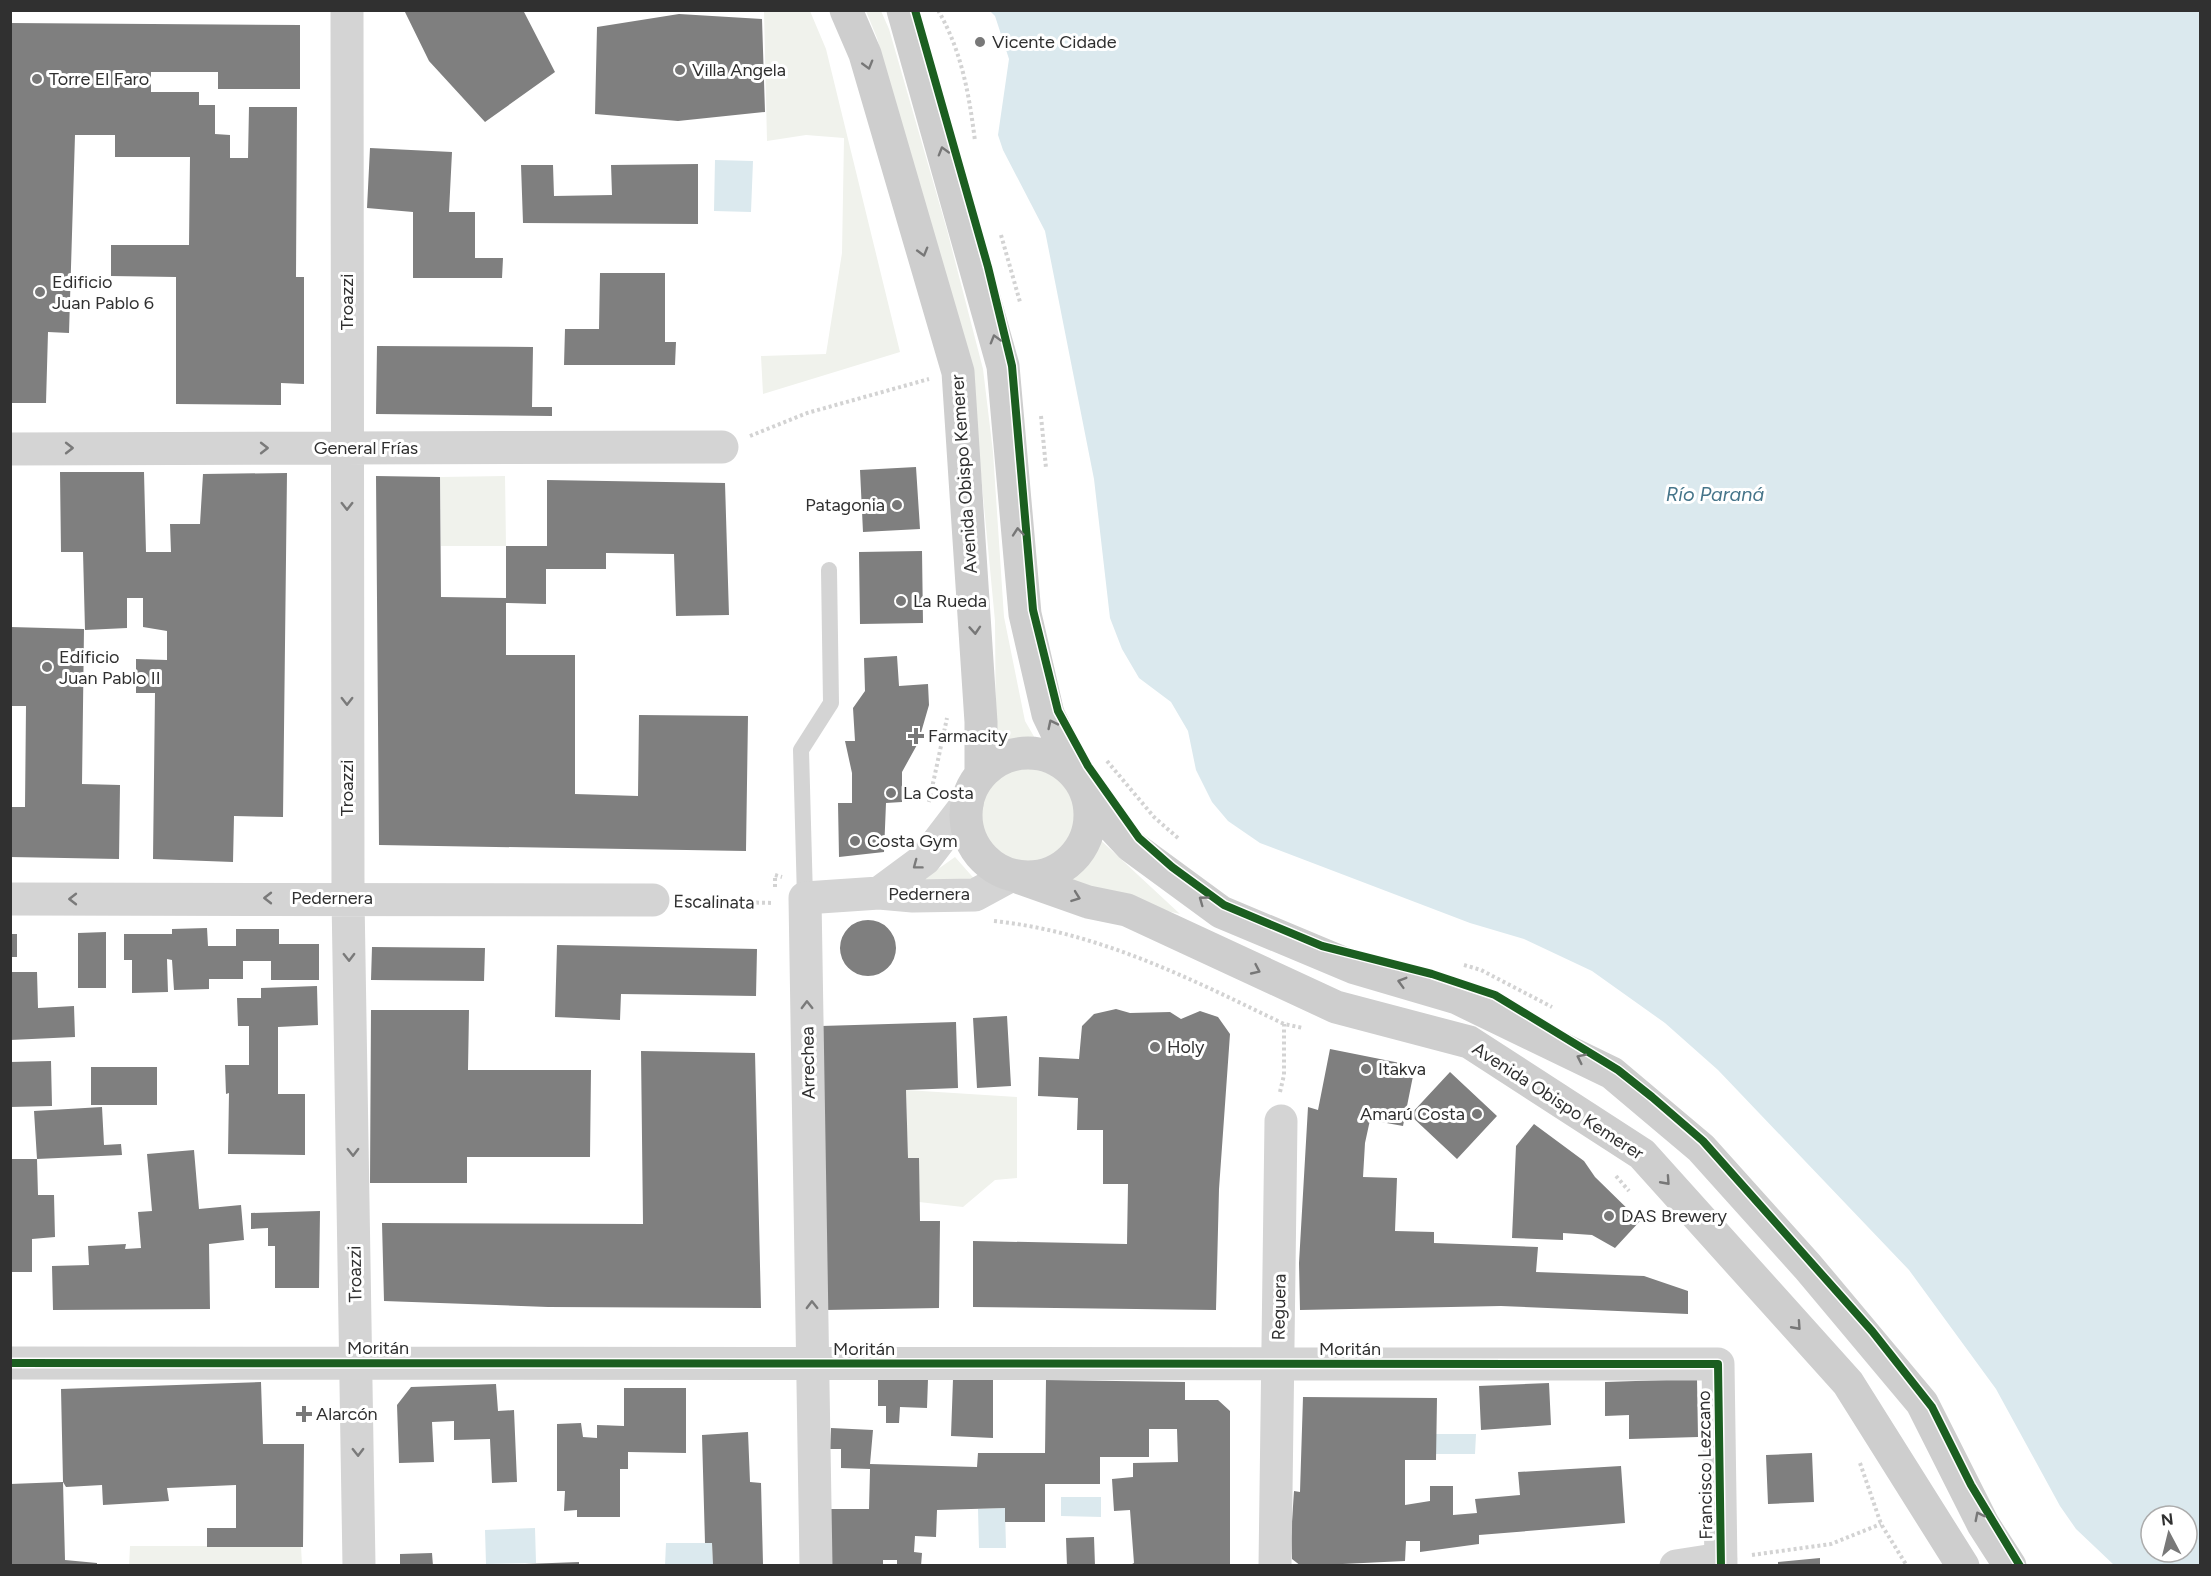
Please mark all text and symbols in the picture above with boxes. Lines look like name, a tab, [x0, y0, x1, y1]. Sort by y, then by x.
place label: Vicente Cidade	[992, 31, 1117, 53]
marker: Vicente Cidade	[973, 35, 987, 49]
place label: Villa Angela	[692, 59, 786, 81]
one-way arrow	[861, 59, 873, 69]
marker: Villa Angela	[673, 63, 687, 77]
place label: Torre El Faro	[49, 68, 149, 90]
marker: Torre El Faro	[30, 72, 44, 86]
one-way arrow	[938, 146, 950, 157]
one-way arrow	[916, 246, 928, 257]
place label: Edificio Juan Pablo 6	[52, 271, 154, 314]
street label: Troazzi	[336, 274, 358, 330]
marker: Edificio Juan Pablo 6	[33, 285, 47, 299]
one-way arrow	[990, 334, 1002, 345]
street label: Avenida Obispo Kemerer	[946, 374, 982, 574]
street label: General Frías	[314, 437, 418, 459]
one-way arrow	[64, 442, 73, 454]
one-way arrow	[259, 442, 268, 454]
water label: Río Paraná	[1666, 482, 1764, 506]
place label: Patagonia	[805, 494, 885, 516]
marker: Patagonia	[890, 498, 904, 512]
one-way arrow	[341, 502, 353, 511]
one-way arrow	[1012, 528, 1025, 537]
place label: La Rueda	[913, 590, 987, 612]
marker: La Rueda	[894, 594, 908, 608]
one-way arrow	[969, 626, 982, 635]
place label: Edificio Juan Pablo II	[59, 646, 161, 689]
marker: Edificio Juan Pablo II	[40, 660, 54, 674]
one-way arrow	[341, 697, 353, 706]
one-way arrow	[1048, 719, 1060, 730]
place label: Farmacity	[928, 725, 1008, 747]
marker: Farmacity	[909, 729, 923, 743]
street label: Troazzi	[336, 760, 358, 816]
place label: La Costa	[903, 782, 974, 804]
marker: La Costa	[884, 786, 898, 800]
place label: Costa Gym	[867, 830, 958, 852]
marker: Costa Gym	[848, 834, 862, 848]
one-way arrow	[912, 858, 923, 869]
street label: Pedernera	[888, 883, 970, 905]
street label: Pedernera	[291, 887, 373, 909]
street label: Escalinata	[673, 890, 755, 914]
one-way arrow	[1070, 890, 1080, 903]
one-way arrow	[264, 892, 273, 905]
one-way arrow	[69, 893, 78, 905]
one-way arrow	[1199, 896, 1210, 907]
one-way arrow	[343, 952, 355, 961]
one-way arrow	[1249, 962, 1260, 974]
one-way arrow	[1397, 977, 1408, 989]
one-way arrow	[801, 1001, 813, 1010]
street label: Arrechea	[796, 1026, 820, 1100]
place label: Holy	[1167, 1036, 1205, 1058]
street label: Avenida Obispo Kemerer	[1468, 1037, 1648, 1165]
marker: Holy	[1148, 1040, 1162, 1054]
one-way arrow	[1577, 1053, 1588, 1065]
place label: Itakva	[1378, 1058, 1426, 1080]
marker: Itakva	[1359, 1062, 1373, 1076]
place label: Amarú Costa	[1360, 1103, 1465, 1125]
marker: Amarú Costa	[1470, 1107, 1484, 1121]
one-way arrow	[347, 1147, 359, 1156]
one-way arrow	[1659, 1174, 1670, 1185]
place label: DAS Brewery	[1621, 1205, 1728, 1227]
marker: DAS Brewery	[1602, 1209, 1616, 1223]
street label: Troazzi	[344, 1245, 366, 1303]
street label: Reguera	[1267, 1273, 1291, 1341]
one-way arrow	[806, 1301, 818, 1310]
one-way arrow	[1789, 1318, 1800, 1329]
street label: Moritán	[347, 1337, 409, 1359]
street label: Moritán	[833, 1338, 895, 1360]
street label: Moritán	[1319, 1338, 1381, 1360]
street label: Francisco Lezcano	[1693, 1390, 1717, 1540]
place label: Alarcón	[316, 1403, 378, 1425]
marker: Alarcón	[297, 1407, 311, 1421]
one-way arrow	[352, 1447, 364, 1456]
north arrow	[2139, 1504, 2199, 1564]
text: N	[2160, 1509, 2175, 1530]
one-way arrow	[1975, 1511, 1987, 1522]

